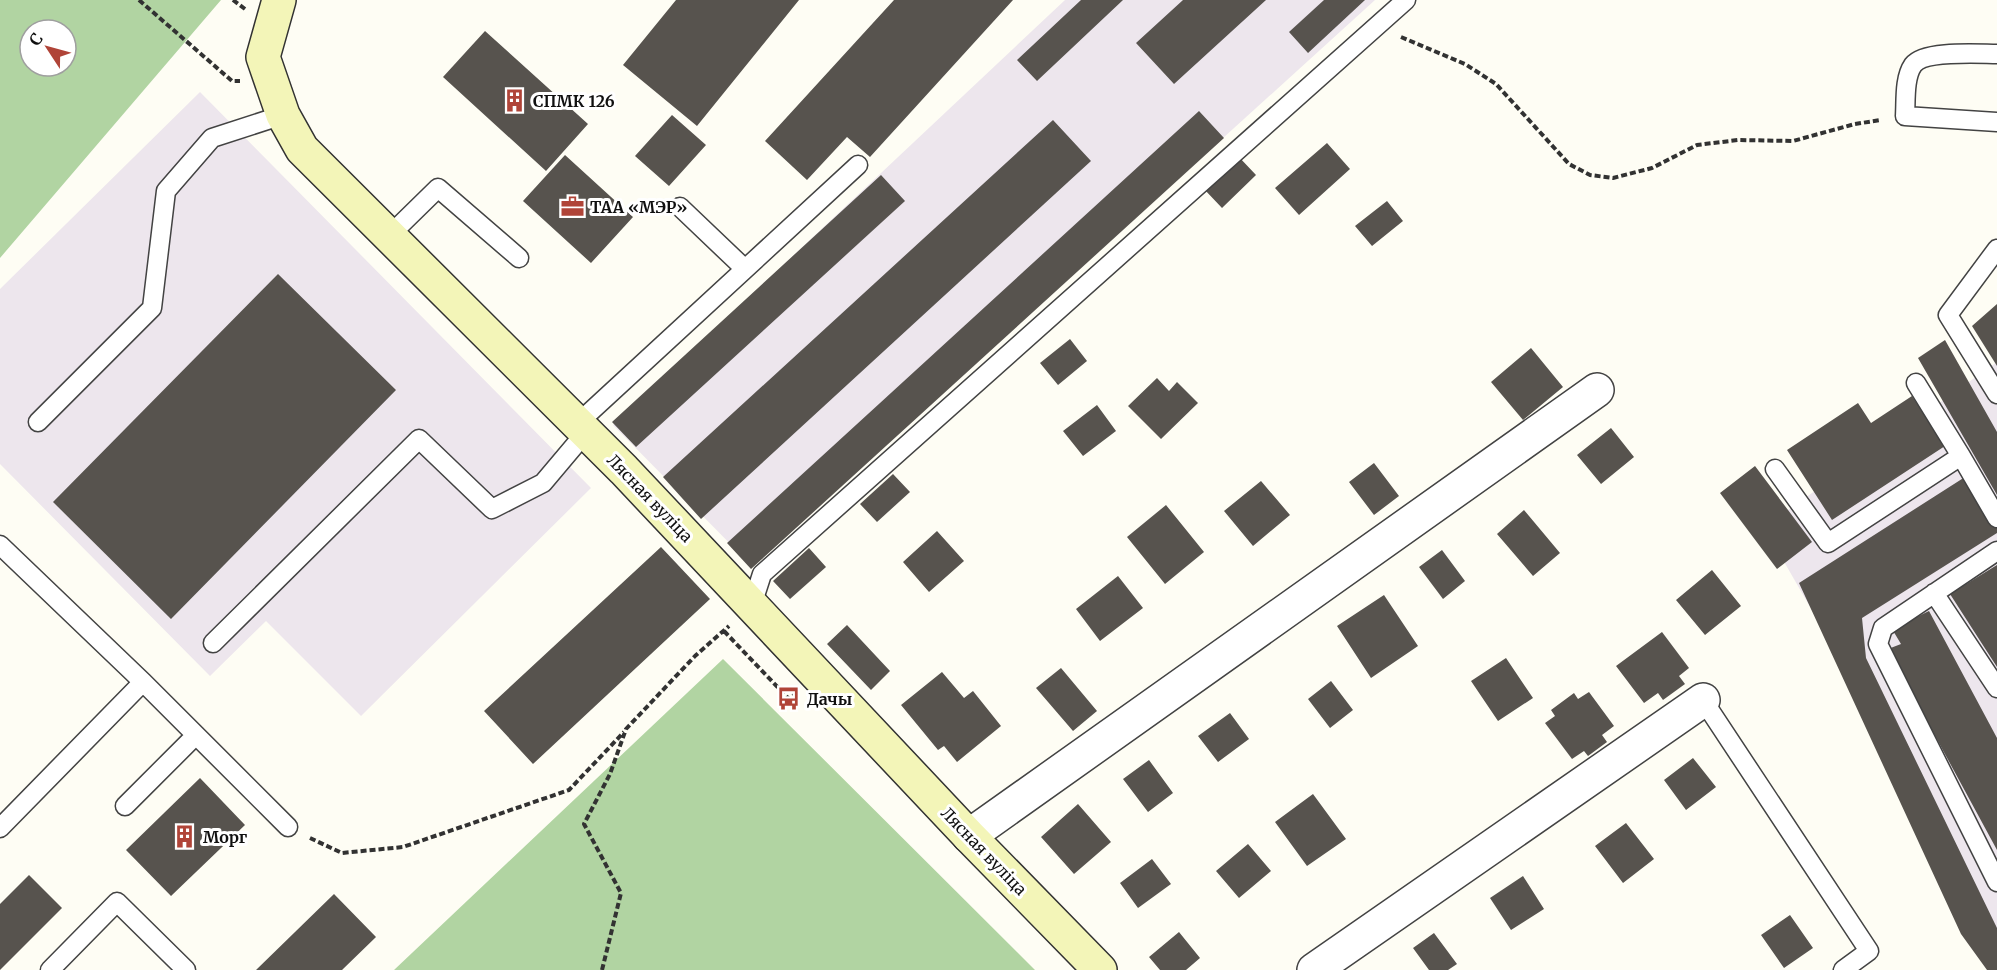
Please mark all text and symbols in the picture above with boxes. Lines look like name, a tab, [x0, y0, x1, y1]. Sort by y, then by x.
north arrow	[18, 18, 78, 78]
text: С	[25, 29, 47, 49]
building icon: СПМК 126	[502, 88, 528, 114]
place label: СПМК 126	[533, 91, 615, 111]
office icon: ТАА «МЭР»	[559, 194, 585, 220]
place label: ТАА «МЭР»	[590, 197, 687, 217]
street label: Лясная вуліца	[603, 450, 697, 546]
bus stop icon: Дачы	[776, 686, 802, 712]
place label: Дачы	[807, 689, 852, 709]
street label: Лясная вуліца	[937, 803, 1031, 899]
building icon: Морг	[172, 824, 198, 850]
place label: Морг	[203, 827, 248, 847]

